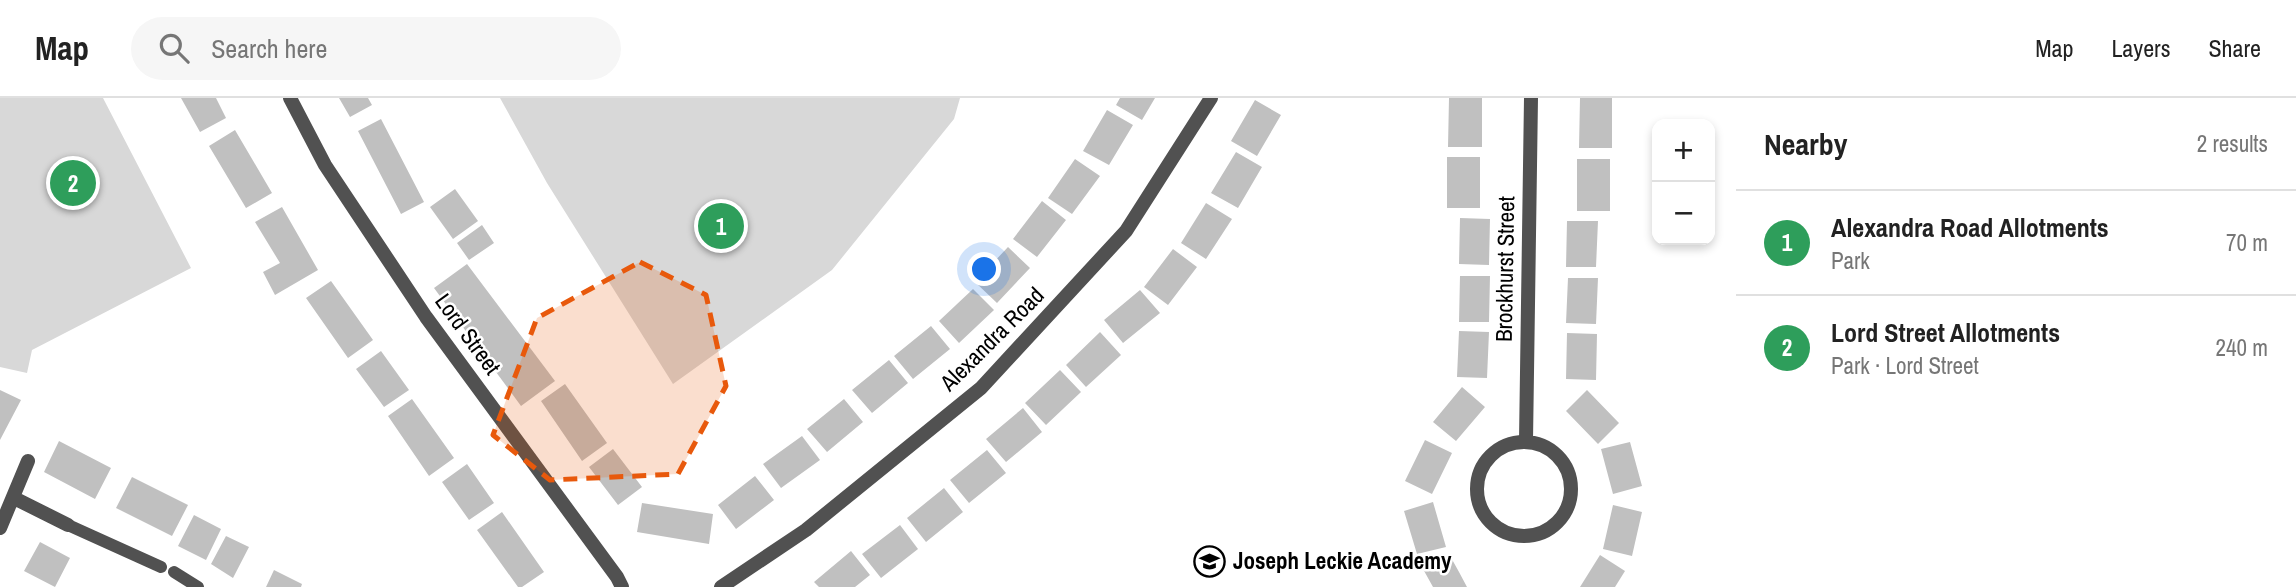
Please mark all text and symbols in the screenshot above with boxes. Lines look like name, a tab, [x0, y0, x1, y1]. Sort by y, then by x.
search box	[131, 17, 621, 80]
text: Map	[35, 26, 89, 70]
icon: search	[155, 29, 193, 67]
text: Search here	[211, 31, 327, 66]
text: Map	[2035, 32, 2073, 64]
text: Layers	[2111, 32, 2170, 64]
text: Share	[2208, 32, 2261, 64]
map controls	[1652, 119, 1715, 245]
button: +	[1652, 119, 1715, 182]
text: Nearby	[1764, 124, 1847, 164]
text: 2 results	[2197, 128, 2268, 159]
pin: 2	[50, 157, 96, 209]
button: −	[1652, 182, 1715, 245]
street label: Brockhurst Street	[1488, 196, 1521, 342]
pin: 1	[698, 200, 744, 252]
text: Alexandra Road Allotments	[1831, 210, 2109, 245]
text: 1	[1782, 227, 1792, 258]
text: 70 m	[2226, 227, 2268, 258]
text: Park	[1831, 245, 1870, 276]
your location	[967, 252, 1001, 286]
street label: Alexandra Road	[932, 280, 1050, 398]
street label: Lord Street	[428, 287, 508, 381]
text: Lord Street Allotments	[1831, 315, 2060, 350]
text: 2	[1782, 332, 1792, 363]
text: 240 m	[2216, 332, 2268, 363]
text: Park · Lord Street	[1831, 350, 1979, 381]
school or university icon: Joseph Leckie Academy	[1193, 544, 1227, 578]
place label: Joseph Leckie Academy	[1233, 545, 1452, 576]

